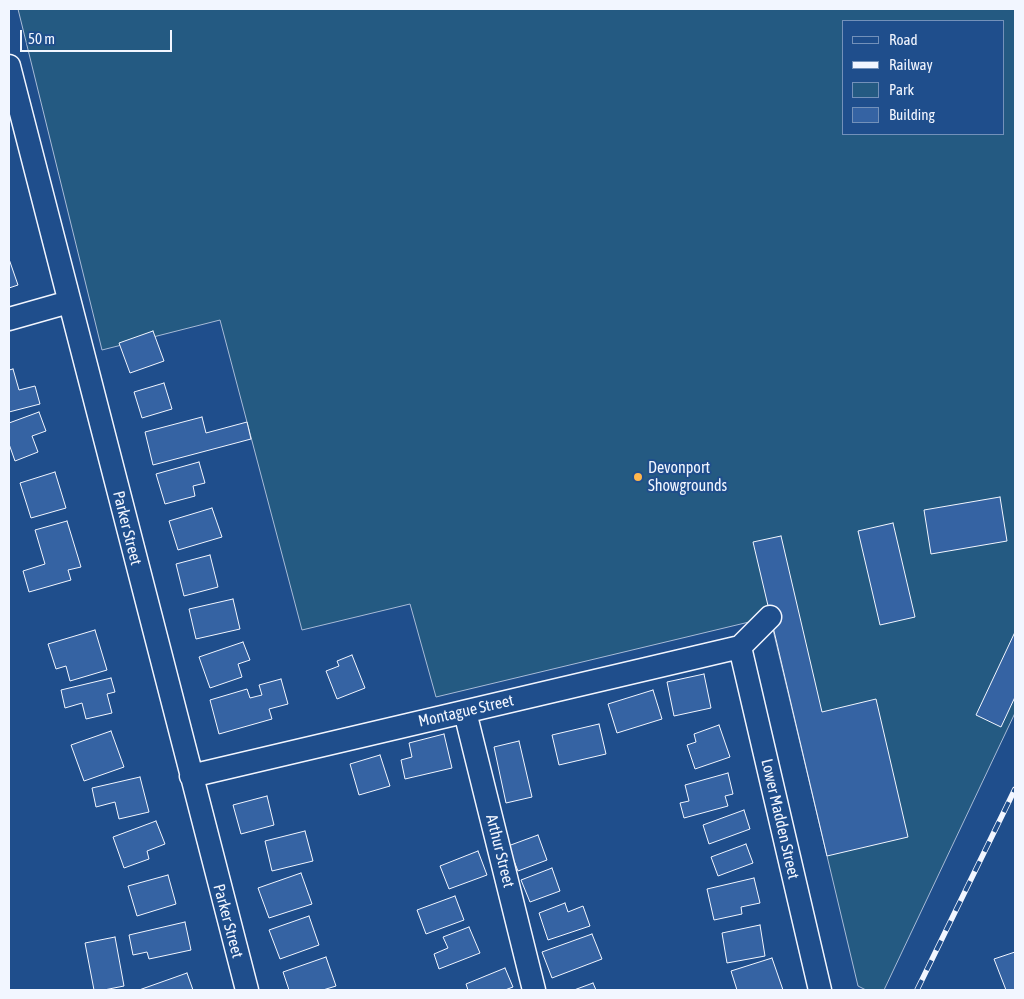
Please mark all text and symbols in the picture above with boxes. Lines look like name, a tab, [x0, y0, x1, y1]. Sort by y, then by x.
scale bar	[22, 20, 175, 52]
legend	[842, 20, 1004, 135]
text: 50 m	[28, 30, 55, 47]
text: Road	[889, 31, 918, 48]
text: Railway	[889, 56, 933, 73]
text: Park	[889, 81, 914, 98]
text: Building	[889, 106, 935, 123]
place label: Devonport Showgrounds	[648, 458, 727, 496]
marker: Devonport Showgrounds	[632, 471, 644, 483]
street label: Parker Street	[109, 489, 145, 567]
street label: Montague Street	[416, 691, 516, 731]
street label: Lower Madden Street	[757, 757, 803, 881]
street label: Arthur Street	[482, 813, 518, 889]
street label: Parker Street	[209, 882, 247, 960]

